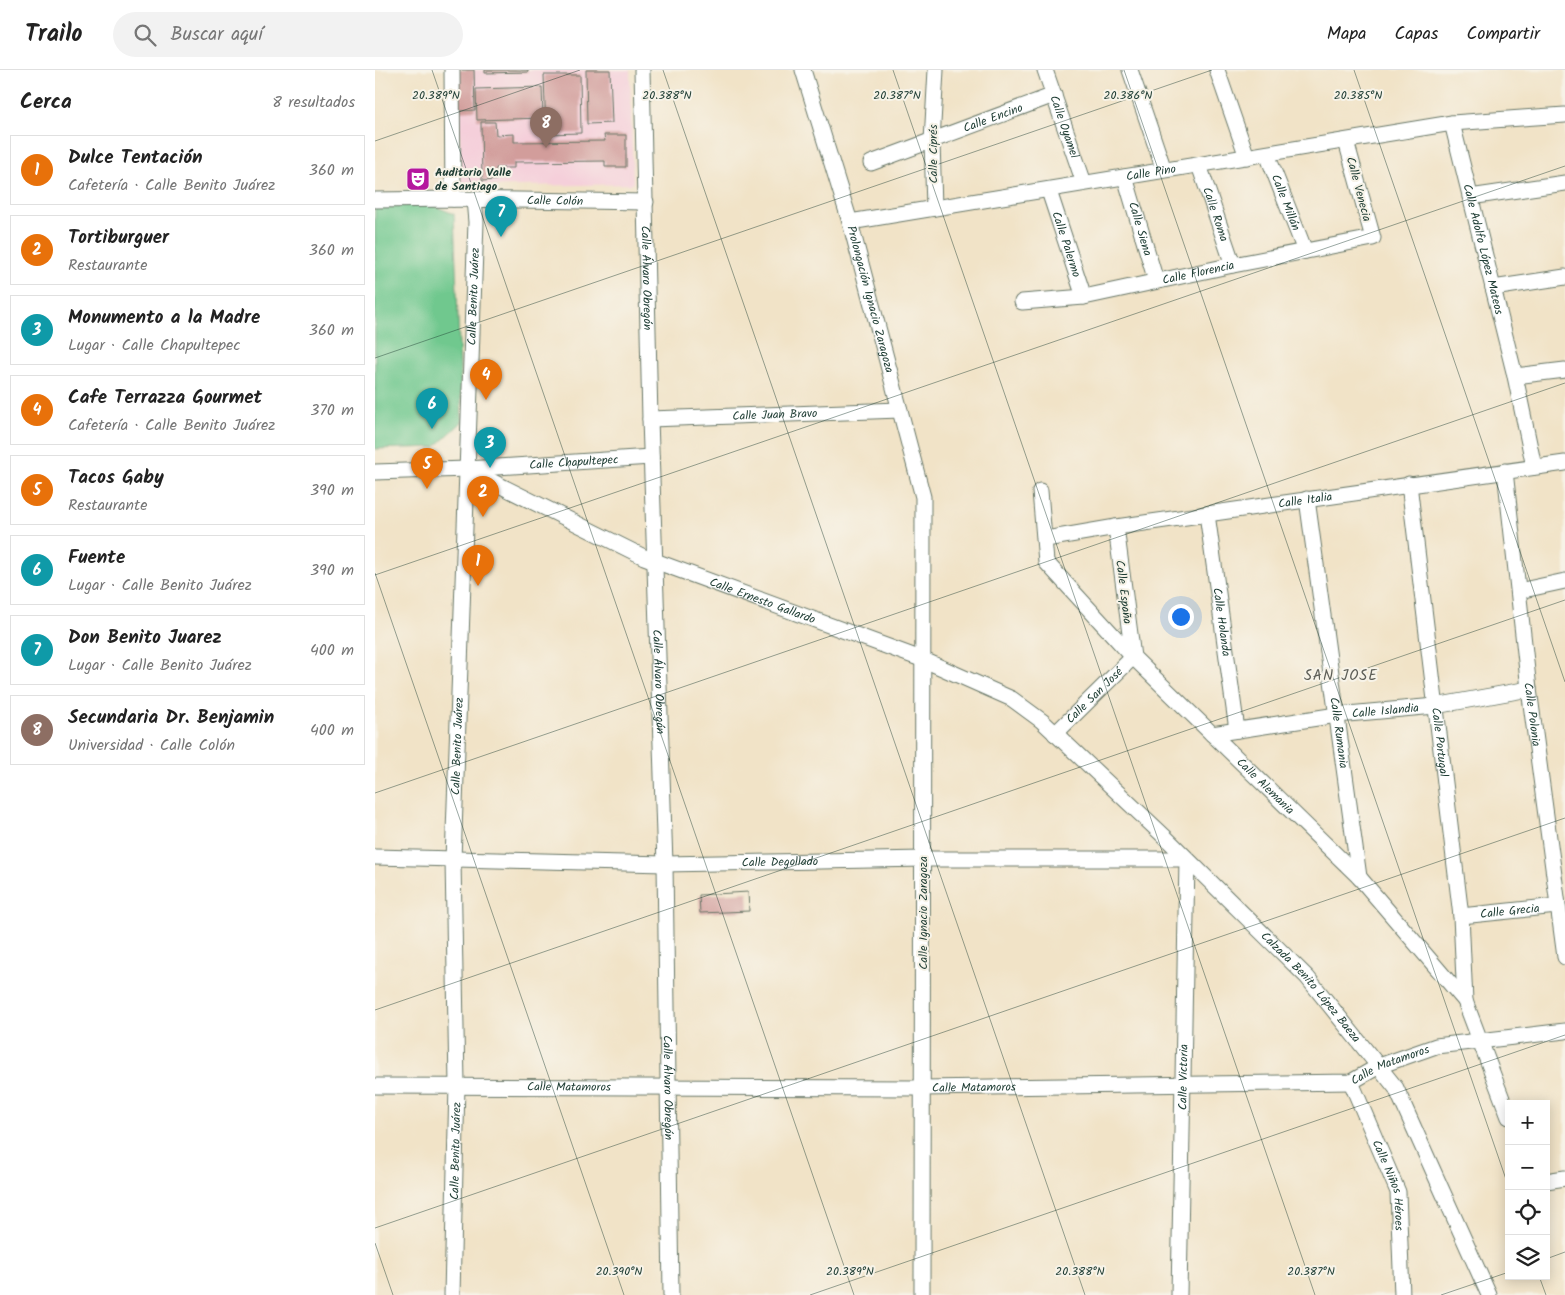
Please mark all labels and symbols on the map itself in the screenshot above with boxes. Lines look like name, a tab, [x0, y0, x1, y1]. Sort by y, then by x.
text: 20.389°N	[412, 86, 460, 105]
text: 20.388°N	[642, 86, 692, 105]
text: 20.387°N	[873, 86, 921, 105]
text: 20.386°N	[1104, 86, 1152, 105]
text: 20.385°N	[1334, 86, 1382, 105]
street label: Calle Oyamel	[1044, 93, 1084, 161]
street label: Calle Encino	[960, 98, 1026, 138]
pin: 8	[530, 107, 562, 148]
street label: Calle Ciprés	[924, 124, 943, 184]
street label: Calle Venecia	[1341, 155, 1376, 224]
street label: Calle Pino	[1125, 160, 1177, 186]
place label: Auditorio Valle de Santiago	[435, 163, 511, 196]
theatre icon: Auditorio Valle de Santiago	[405, 166, 431, 192]
street label: Calle Millán	[1266, 172, 1305, 234]
street label: Calle Adolfo López Mateos	[1457, 182, 1508, 317]
street label: Calle Roma	[1197, 185, 1233, 245]
street label: Calle Colón	[527, 191, 583, 211]
pin: 7	[485, 196, 517, 237]
street label: Calle Siena	[1123, 200, 1157, 259]
street label: Calle Palermo	[1046, 209, 1086, 280]
street label: Prolongación Ignacio Zaragoza	[841, 224, 899, 375]
street label: Calle Álvaro Obregón	[636, 225, 657, 331]
street label: Calle Benito Juárez	[463, 247, 485, 346]
street label: Calle Florencia	[1160, 256, 1236, 290]
pin: 4	[470, 359, 502, 400]
pin: 6	[416, 388, 448, 429]
street label: Calle Juan Bravo	[732, 404, 818, 426]
pin: 3	[474, 427, 506, 468]
pin: 5	[411, 448, 443, 489]
street label: Calle Chapultepec	[529, 450, 619, 475]
pin: 2	[467, 476, 499, 517]
street label: Calle Italia	[1277, 487, 1334, 514]
pin: 1	[462, 545, 494, 586]
street label: Calle España	[1110, 559, 1137, 626]
street label: Calle Ernesto Gallardo	[707, 573, 818, 629]
street label: Calle Holanda	[1207, 587, 1236, 658]
your location	[1168, 604, 1194, 630]
street label: Calle Álvaro Obregón	[647, 629, 670, 734]
street label: Calle San José	[1062, 663, 1128, 728]
district label: SAN JOSE	[1304, 664, 1378, 688]
street label: Calle Polonia	[1518, 682, 1546, 748]
street label: Calle Rumania	[1324, 696, 1353, 770]
street label: Calle Benito Juárez	[446, 697, 469, 795]
street label: Calle Islandia	[1351, 698, 1420, 724]
street label: Calle Portugal	[1426, 706, 1453, 778]
street label: Calle Alemania	[1232, 753, 1299, 819]
street label: Calle Degollado	[742, 852, 818, 873]
street label: Calle Ignacio Zaragoza	[914, 856, 933, 970]
street label: Calle Grecia	[1479, 899, 1541, 924]
street label: Calzada Benito López Baeza	[1256, 927, 1365, 1047]
street label: Calle Álvaro Obregón	[657, 1035, 678, 1140]
street label: Calle Matamoros	[1347, 1040, 1432, 1090]
street label: Calle Victoria	[1173, 1043, 1194, 1110]
street label: Calle Matamoros	[527, 1078, 611, 1097]
street label: Calle Matamoros	[932, 1078, 1016, 1098]
street label: Calle Benito Juárez	[445, 1102, 467, 1200]
street label: Calle Niños Héroes	[1367, 1137, 1409, 1231]
text: 20.390°N	[596, 1262, 642, 1281]
text: 20.389°N	[826, 1262, 874, 1281]
text: 20.388°N	[1055, 1262, 1105, 1281]
text: 20.387°N	[1287, 1262, 1335, 1281]

